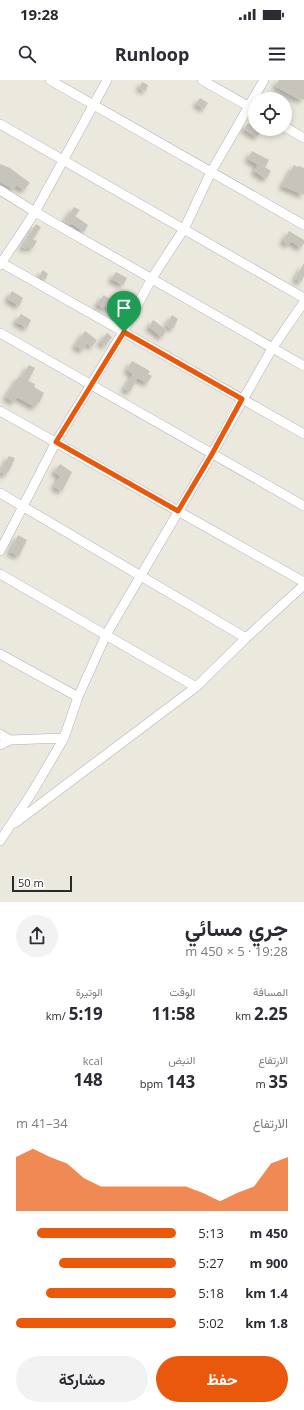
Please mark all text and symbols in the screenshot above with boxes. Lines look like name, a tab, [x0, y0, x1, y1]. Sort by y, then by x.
text: 19:28	[20, 4, 59, 24]
text: Runloop	[115, 42, 189, 66]
icon: search	[16, 43, 38, 65]
icon: menu	[266, 43, 288, 65]
map controls	[248, 92, 292, 136]
button: locate	[248, 92, 292, 136]
pin	[107, 291, 141, 332]
icon: arrive	[113, 297, 135, 319]
scale bar	[12, 874, 72, 893]
text: 50 m	[18, 875, 44, 890]
text: جري مسائي	[185, 912, 288, 942]
button: share	[16, 915, 58, 957]
text: 19:28 · 5 × 450 m	[185, 942, 288, 960]
text: الوتيرة	[76, 984, 103, 999]
text: الوقت	[169, 984, 195, 999]
text: المسافة	[253, 984, 288, 999]
text: 5:19	[69, 1002, 103, 1025]
text: 11:58	[152, 1002, 195, 1025]
text: 2.25	[254, 1002, 288, 1025]
text: /km	[46, 1008, 69, 1023]
text: km	[235, 1008, 254, 1023]
text: النبض	[168, 1052, 195, 1067]
text: الارتفاع	[258, 1052, 288, 1067]
text: kcal	[83, 1053, 103, 1068]
text: 148	[74, 1068, 103, 1091]
text: 143	[166, 1070, 195, 1093]
text: 35	[269, 1070, 288, 1093]
text: bpm	[140, 1076, 166, 1091]
text: m	[256, 1076, 269, 1091]
text: 34–41 m	[16, 1114, 68, 1132]
text: الارتفاع	[253, 1114, 288, 1132]
text: 5:13	[198, 1224, 224, 1242]
text: 450 m	[250, 1224, 288, 1242]
text: 5:27	[198, 1254, 224, 1272]
text: 900 m	[250, 1254, 288, 1272]
text: 5:18	[198, 1284, 224, 1302]
text: 1.4 km	[245, 1284, 288, 1302]
text: 5:02	[198, 1314, 224, 1332]
text: 1.8 km	[245, 1314, 288, 1332]
button: مشاركة	[16, 1356, 148, 1402]
button: حفظ	[156, 1356, 288, 1402]

